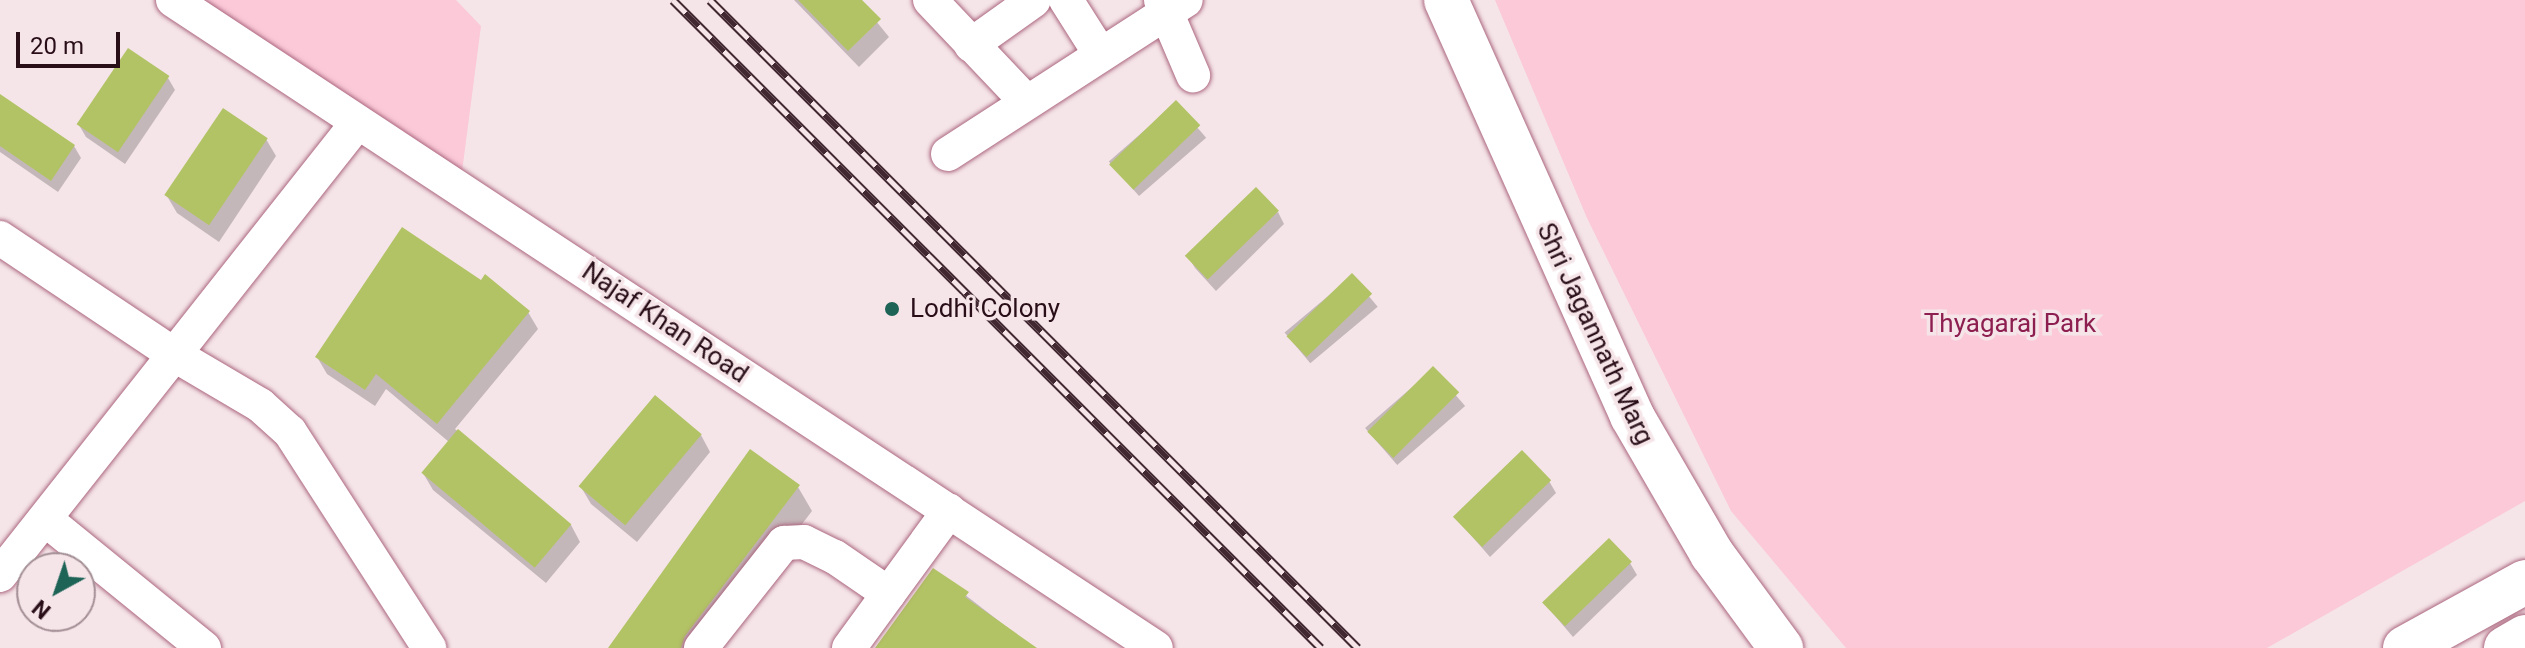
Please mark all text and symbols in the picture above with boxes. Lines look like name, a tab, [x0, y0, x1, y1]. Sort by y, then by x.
scale bar	[20, 16, 124, 66]
text: 20 m	[30, 32, 84, 60]
street label: Shri Jagannath Marg	[1530, 218, 1660, 450]
street label: Najaf Khan Road	[576, 256, 754, 390]
place label: Lodhi Colony	[910, 293, 1060, 325]
marker: Lodhi Colony	[881, 298, 903, 320]
park label: Thyagaraj Park	[1924, 308, 2096, 340]
north arrow	[16, 552, 96, 632]
text: N	[28, 595, 56, 624]

